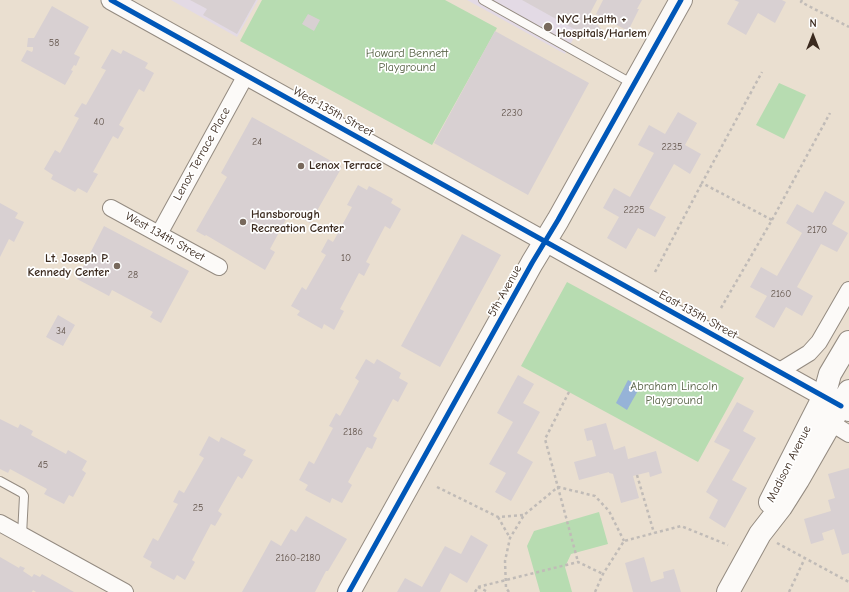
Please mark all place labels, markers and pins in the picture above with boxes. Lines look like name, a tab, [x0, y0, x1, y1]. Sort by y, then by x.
place label: NYC Health + Hospitals/Harlem	[557, 13, 647, 41]
marker: NYC Health + Hospitals/Harlem	[542, 21, 554, 33]
place label: Lenox Terrace	[309, 159, 382, 173]
marker: Lenox Terrace	[296, 161, 306, 171]
place label: Hansborough Recreation Center	[251, 208, 344, 236]
marker: Hansborough Recreation Center	[238, 217, 248, 227]
place label: Lt. Joseph P. Kennedy Center	[27, 252, 109, 280]
marker: Lt. Joseph P. Kennedy Center	[112, 261, 122, 271]

